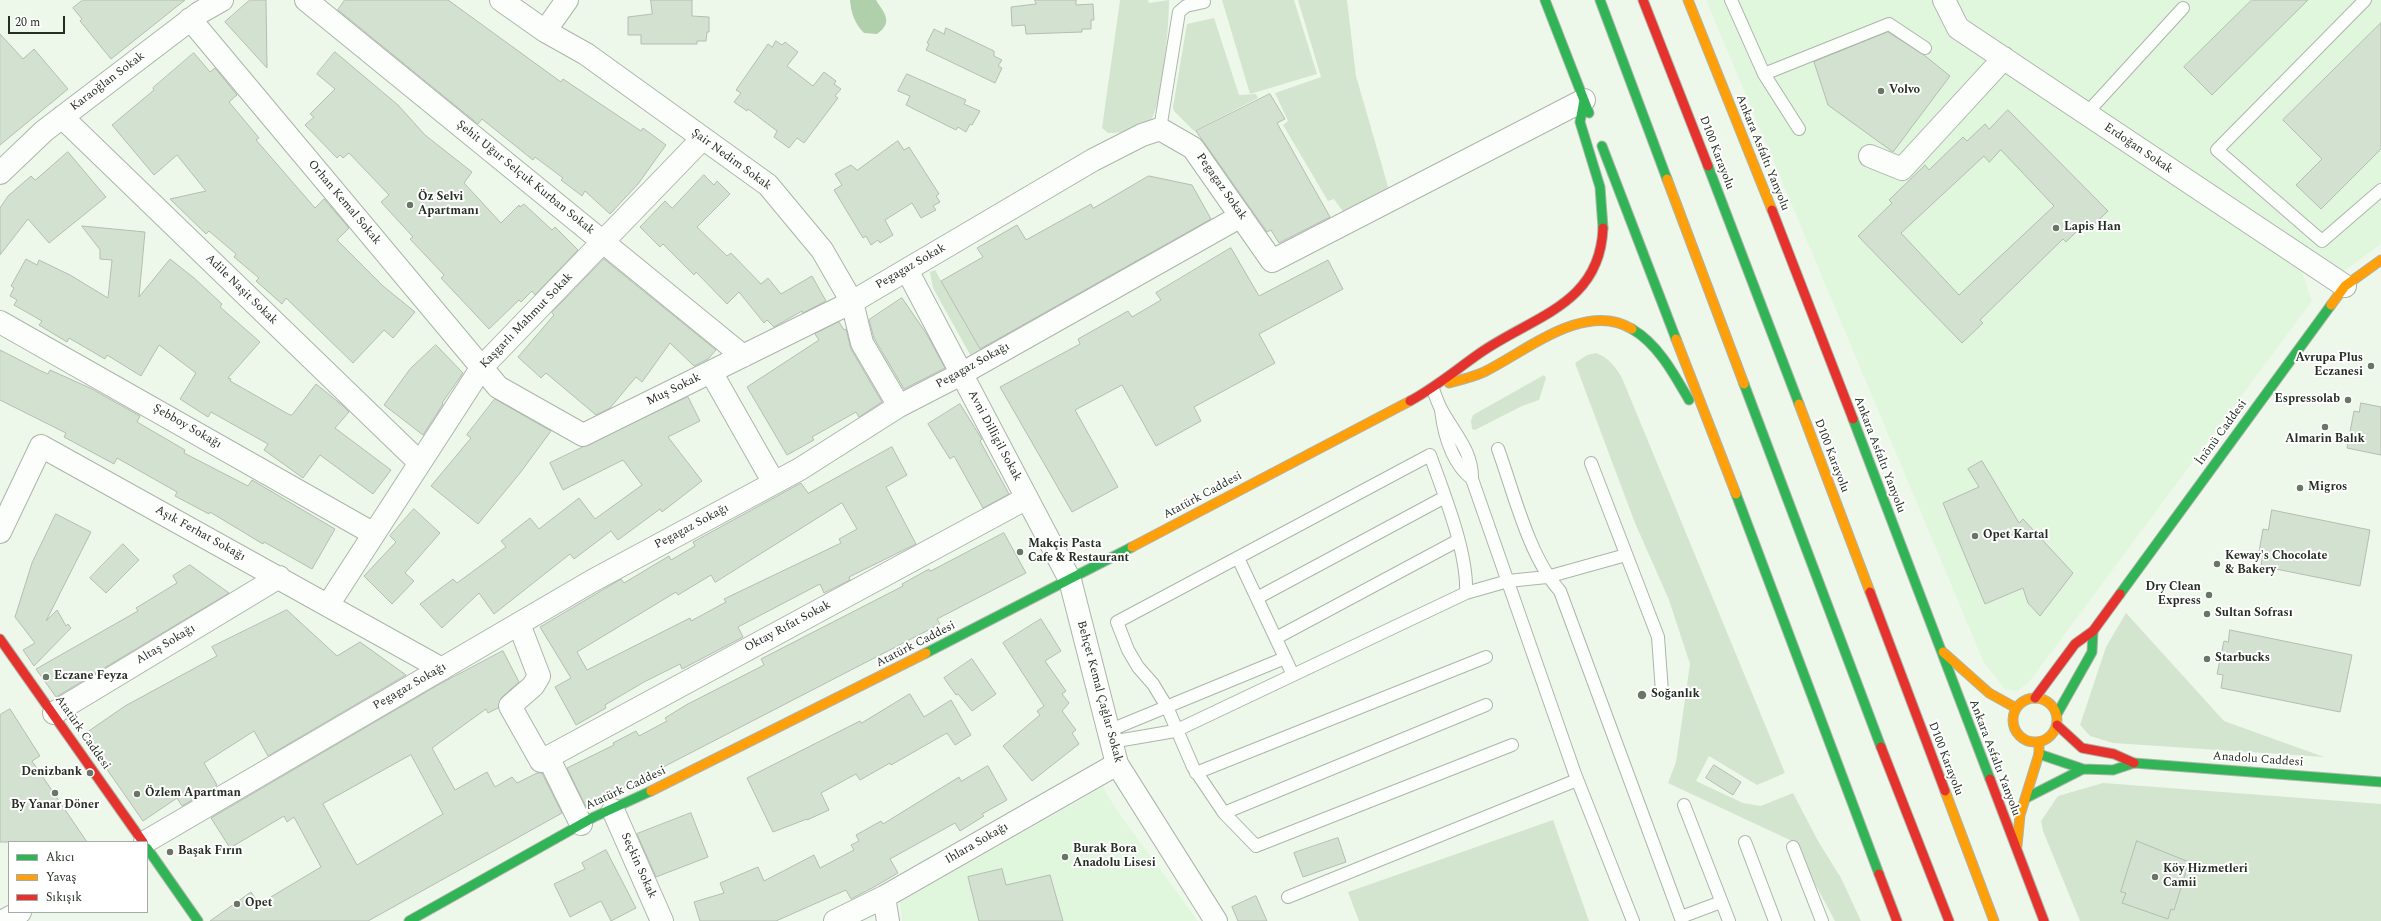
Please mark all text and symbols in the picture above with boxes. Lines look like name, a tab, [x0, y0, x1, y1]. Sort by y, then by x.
scale bar	[10, 8, 67, 34]
text: 20 m	[15, 13, 40, 32]
street label: Karaoğlan Sokak	[68, 49, 148, 115]
place label: Volvo	[1889, 84, 1920, 98]
marker: Volvo	[1876, 86, 1886, 96]
street label: Ankara Asfaltı Yanyolu	[1732, 93, 1792, 213]
street label: D100 Karayolu	[1695, 114, 1737, 192]
street label: Şehit Uğur Selçuk Kurban Sokak	[453, 118, 597, 238]
street label: Erdoğan Sokak	[2101, 121, 2175, 177]
street label: Şair Nedim Sokak	[688, 126, 774, 194]
street label: Pegagaz Sokak	[1193, 151, 1249, 223]
street label: Orhan Kemal Sokak	[304, 158, 384, 248]
place label: Öz Selvi Apartmanı	[418, 191, 479, 219]
marker: Öz Selvi Apartmanı	[405, 200, 415, 210]
place label: Lapis Han	[2064, 221, 2121, 235]
marker: Lapis Han	[2051, 223, 2061, 233]
street label: Pegagaz Sokak	[873, 241, 949, 293]
street label: Adile Naşit Sokak	[202, 252, 280, 328]
street label: Kaşgarlı Mahmut Sokak	[478, 270, 576, 372]
street label: Pegagaz Sokağı	[934, 340, 1012, 392]
place label: Avrupa Plus Eczanesi	[2296, 352, 2363, 380]
marker: Avrupa Plus Eczanesi	[2366, 361, 2376, 371]
street label: Muş Sokak	[645, 371, 703, 409]
street label: Avni Dilligil Sokak	[964, 388, 1024, 484]
place label: Espressolab	[2274, 393, 2340, 407]
street label: Ankara Asfaltı Yanyolu	[1850, 395, 1908, 515]
marker: Espressolab	[2343, 395, 2353, 405]
street label: İnönü Caddesi	[2193, 397, 2251, 469]
street label: Şebboy Sokağı	[150, 402, 224, 452]
street label: D100 Karayolu	[1810, 417, 1852, 495]
marker: Almarin Balık	[2320, 422, 2330, 432]
place label: Almarin Balık	[2285, 433, 2365, 447]
street label: Atatürk Caddesi	[1161, 469, 1245, 523]
place label: Migros	[2308, 481, 2347, 495]
marker: Migros	[2295, 483, 2305, 493]
street label: Pegagaz Sokağı	[652, 501, 732, 553]
street label: Aşık Ferhat Sokağı	[152, 503, 248, 565]
place label: Opet Kartal	[1983, 529, 2048, 543]
marker: Opet Kartal	[1970, 531, 1980, 541]
place label: Makçis Pasta Cafe & Restaurant	[1028, 538, 1129, 566]
marker: Makçis Pasta Cafe & Restaurant	[1015, 547, 1025, 557]
place label: Keway's Chocolate & Bakery	[2225, 550, 2328, 578]
marker: Keway's Chocolate & Bakery	[2212, 559, 2222, 569]
place label: Dry Clean Express	[2145, 581, 2201, 609]
marker: Dry Clean Express	[2204, 590, 2214, 600]
street label: Oktay Rıfat Sokak	[742, 598, 834, 656]
place label: Sultan Sofrası	[2215, 607, 2293, 621]
marker: Sultan Sofrası	[2202, 609, 2212, 619]
street label: Atatürk Caddesi	[874, 619, 958, 671]
street label: Behçet Kemal Çağlar Sokak	[1073, 619, 1125, 765]
street label: Altaş Sokağı	[134, 622, 198, 668]
place label: Starbucks	[2215, 652, 2270, 666]
marker: Starbucks	[2202, 654, 2212, 664]
street label: Pegagaz Sokağı	[371, 660, 449, 714]
place label: Eczane Feyza	[54, 670, 128, 684]
marker: Eczane Feyza	[41, 672, 51, 682]
place label: Soğanlık	[1651, 688, 1700, 702]
marker: Soğanlık	[1636, 689, 1648, 701]
street label: Atatürk Caddesi	[51, 693, 113, 773]
street label: Ankara Asfaltı Yanyolu	[1965, 698, 2023, 818]
street label: D100 Karayolu	[1924, 720, 1966, 798]
street label: Anadolu Caddesi	[2212, 750, 2304, 770]
street label: Atatürk Caddesi	[584, 764, 668, 814]
place label: Denizbank	[21, 766, 82, 780]
marker: Denizbank	[85, 768, 95, 778]
place label: Özlem Apartman	[145, 787, 241, 801]
marker: By Yanar Döner	[50, 788, 60, 798]
marker: Özlem Apartman	[132, 789, 142, 799]
place label: By Yanar Döner	[11, 799, 99, 813]
street label: Ihlara Sokağı	[943, 820, 1011, 868]
street label: Seçkin Sokak	[617, 831, 659, 901]
legend	[8, 841, 148, 913]
place label: Burak Bora Anadolu Lisesi	[1073, 843, 1156, 871]
place label: Başak Fırın	[178, 845, 242, 859]
marker: Başak Fırın	[165, 847, 175, 857]
text: Akıcı	[46, 848, 75, 867]
marker: Burak Bora Anadolu Lisesi	[1060, 852, 1070, 862]
place label: Köy Hizmetleri Camii	[2163, 863, 2248, 891]
text: Yavaş	[46, 868, 76, 887]
marker: Köy Hizmetleri Camii	[2150, 872, 2160, 882]
text: Sıkışık	[46, 888, 82, 907]
place label: Opet	[245, 897, 272, 911]
marker: Opet	[232, 899, 242, 909]

